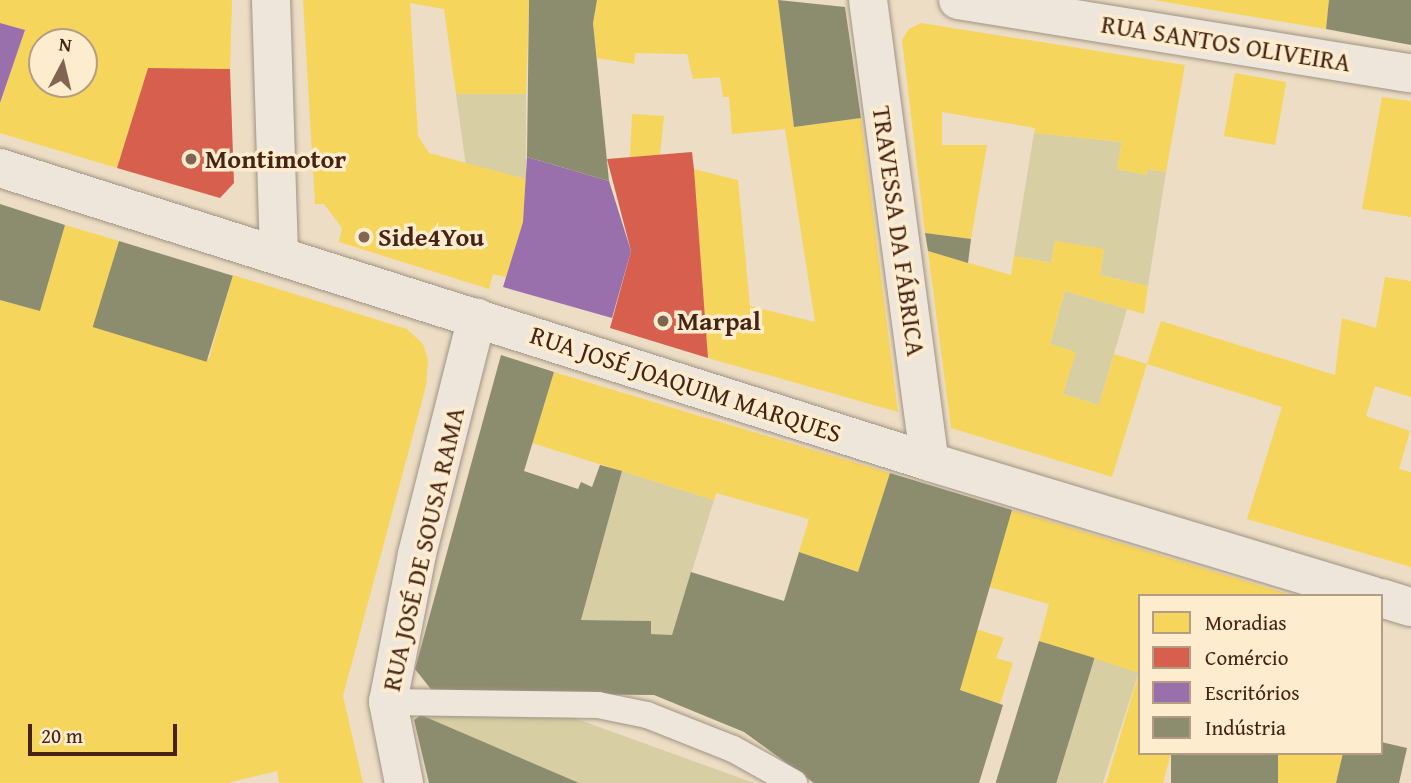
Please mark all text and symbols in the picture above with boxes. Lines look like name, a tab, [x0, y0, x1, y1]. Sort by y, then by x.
street label: RUA SANTOS OLIVEIRA	[1099, 8, 1353, 78]
north arrow	[28, 28, 98, 98]
text: N	[57, 29, 73, 59]
street label: TRAVESSA DA FÁBRICA	[866, 104, 932, 358]
place label: Montimotor	[205, 143, 346, 175]
marker: Montimotor	[183, 151, 199, 167]
place label: Side4You	[378, 221, 484, 253]
marker: Side4You	[356, 229, 372, 245]
place label: Marpal	[677, 305, 761, 337]
marker: Marpal	[655, 313, 671, 329]
street label: RUA JOSÉ JOAQUIM MARQUES	[527, 319, 845, 449]
street label: RUA JOSÉ DE SOUSA RAMA	[375, 404, 471, 694]
legend	[1138, 594, 1383, 755]
text: Moradias	[1205, 607, 1287, 638]
text: Comércio	[1205, 642, 1288, 673]
text: Escritórios	[1205, 677, 1300, 708]
scale bar	[32, 710, 180, 754]
text: Indústria	[1205, 712, 1286, 743]
text: 20 m	[41, 720, 83, 751]

